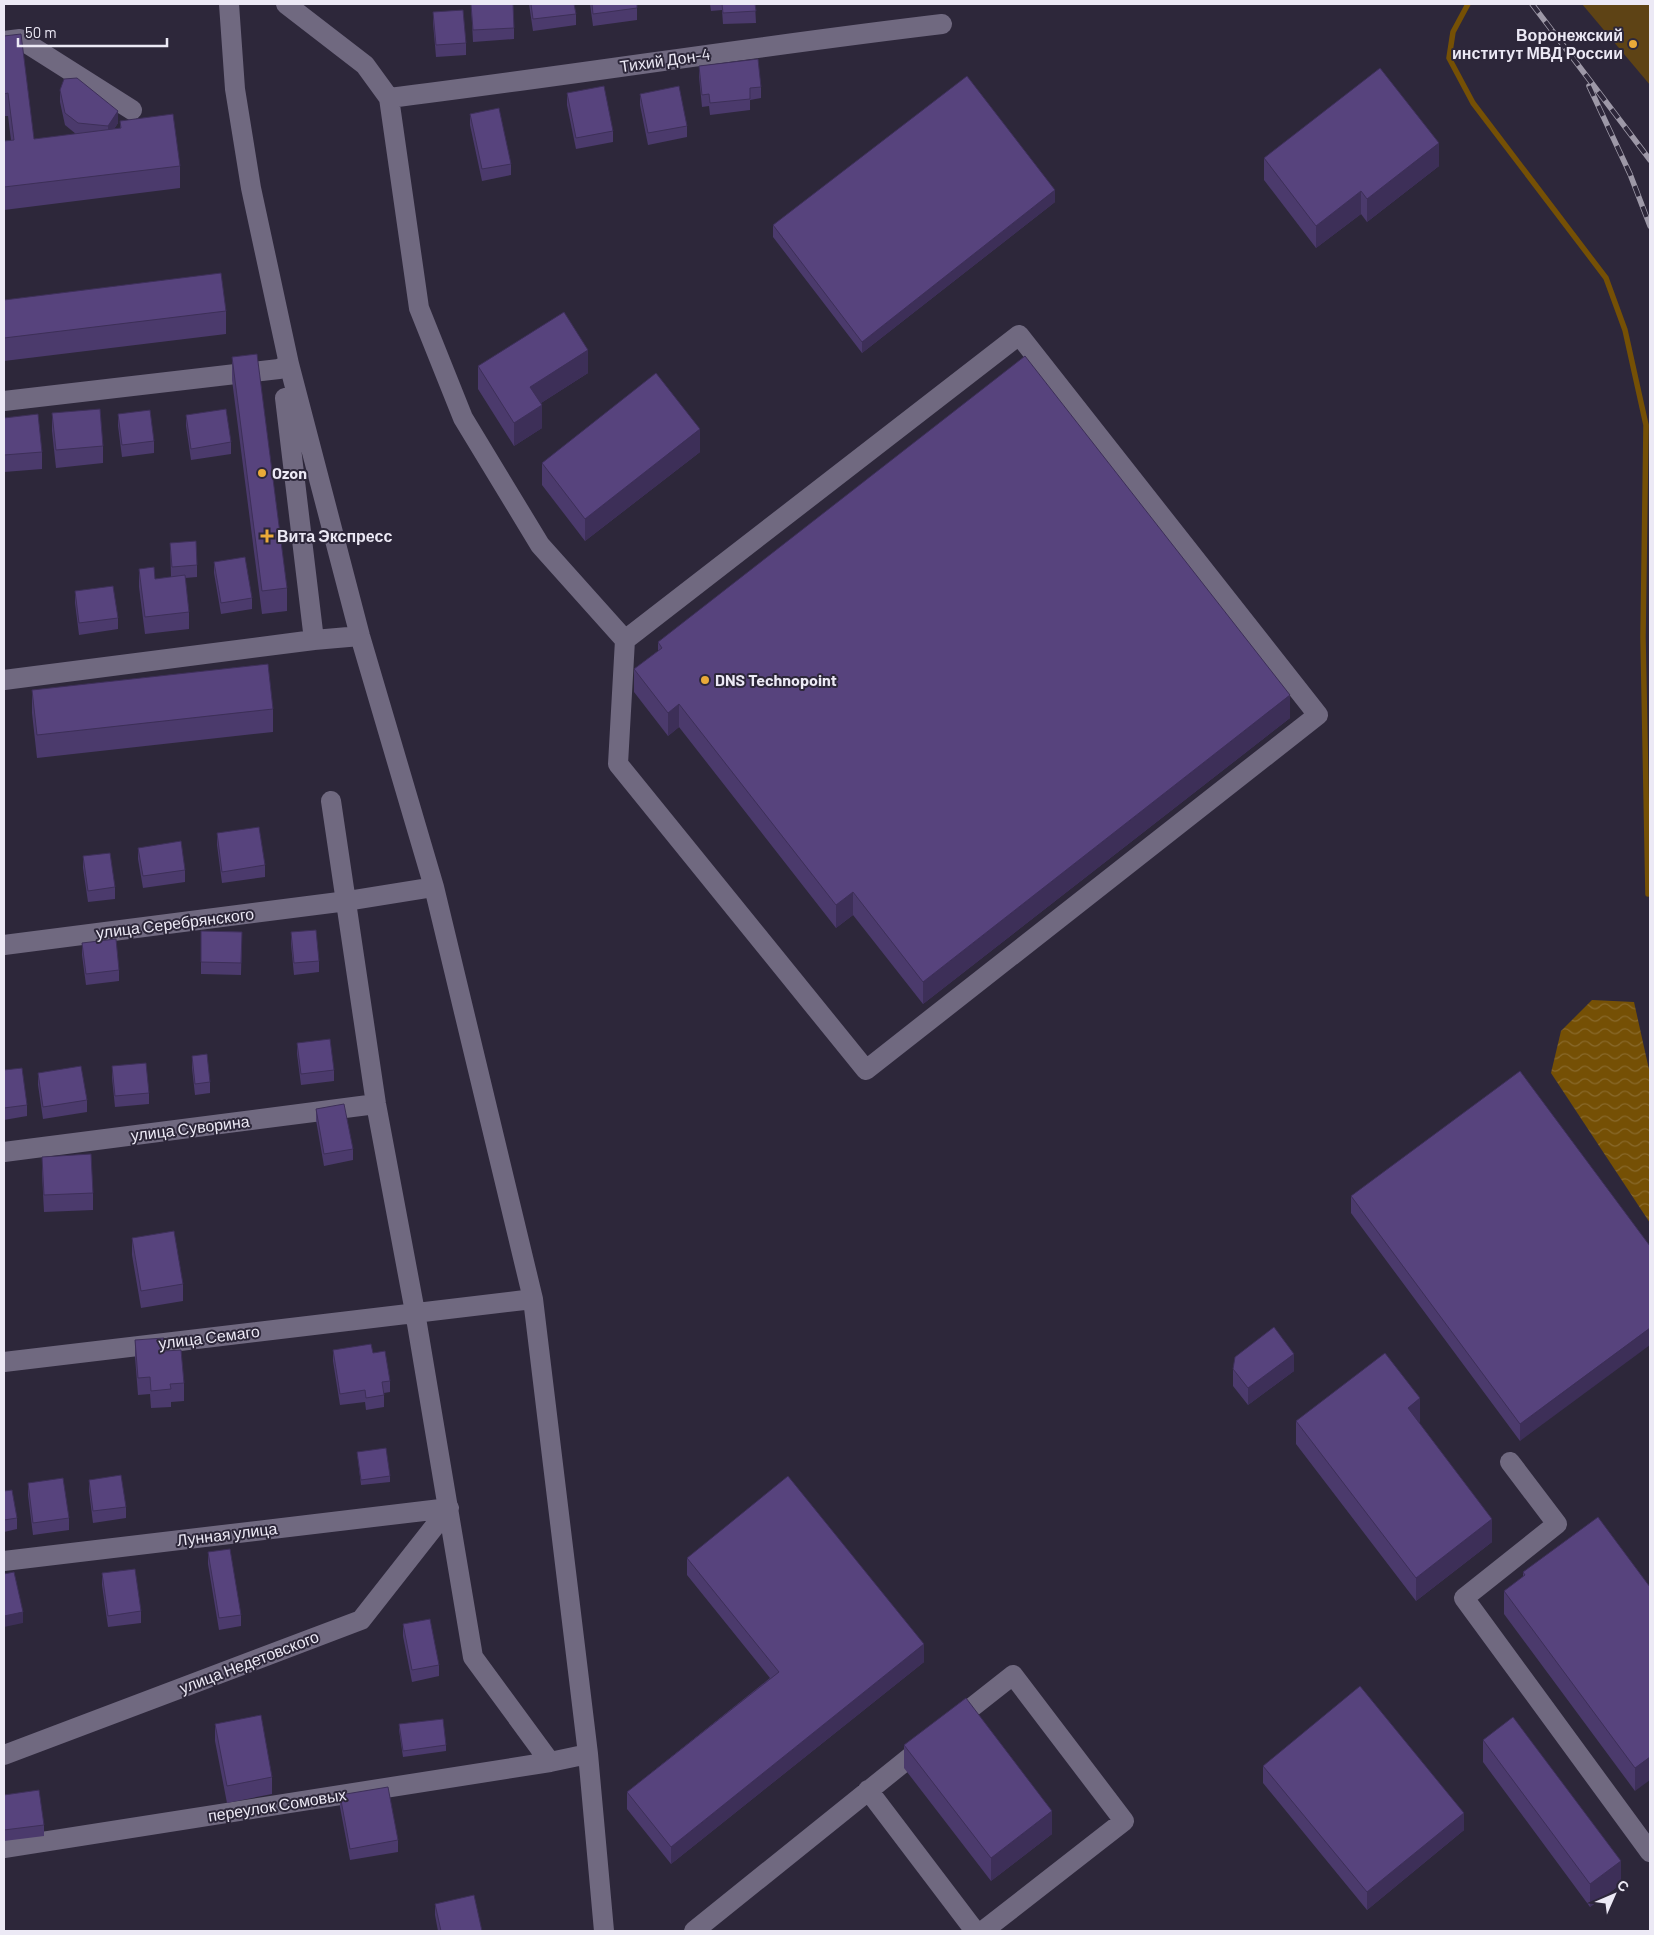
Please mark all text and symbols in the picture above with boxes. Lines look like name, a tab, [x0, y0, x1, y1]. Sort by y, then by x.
scale bar	[18, 15, 166, 47]
text: 50 m	[25, 23, 57, 41]
place label: Воронежский институт МВД России	[1452, 25, 1623, 62]
marker: Воронежский институт МВД России	[1627, 38, 1639, 50]
street label: Тихий Дон-4	[619, 44, 711, 75]
place label: Ozon	[272, 463, 307, 482]
marker: Ozon	[256, 467, 268, 479]
place label: Вита Экспресс	[277, 526, 392, 545]
marker: Вита Экспресс	[261, 530, 273, 542]
place label: DNS Technopoint	[715, 670, 837, 689]
marker: DNS Technopoint	[699, 674, 711, 686]
street label: улица Серебрянского	[95, 903, 255, 942]
street label: улица Суворина	[129, 1111, 251, 1144]
street label: улица Семаго	[157, 1321, 261, 1352]
street label: Лунная улица	[176, 1518, 278, 1549]
street label: улица Недетовского	[176, 1626, 321, 1697]
street label: переулок Сомовых	[206, 1784, 347, 1825]
north arrow	[1589, 1870, 1639, 1920]
text: С	[1614, 1876, 1633, 1895]

